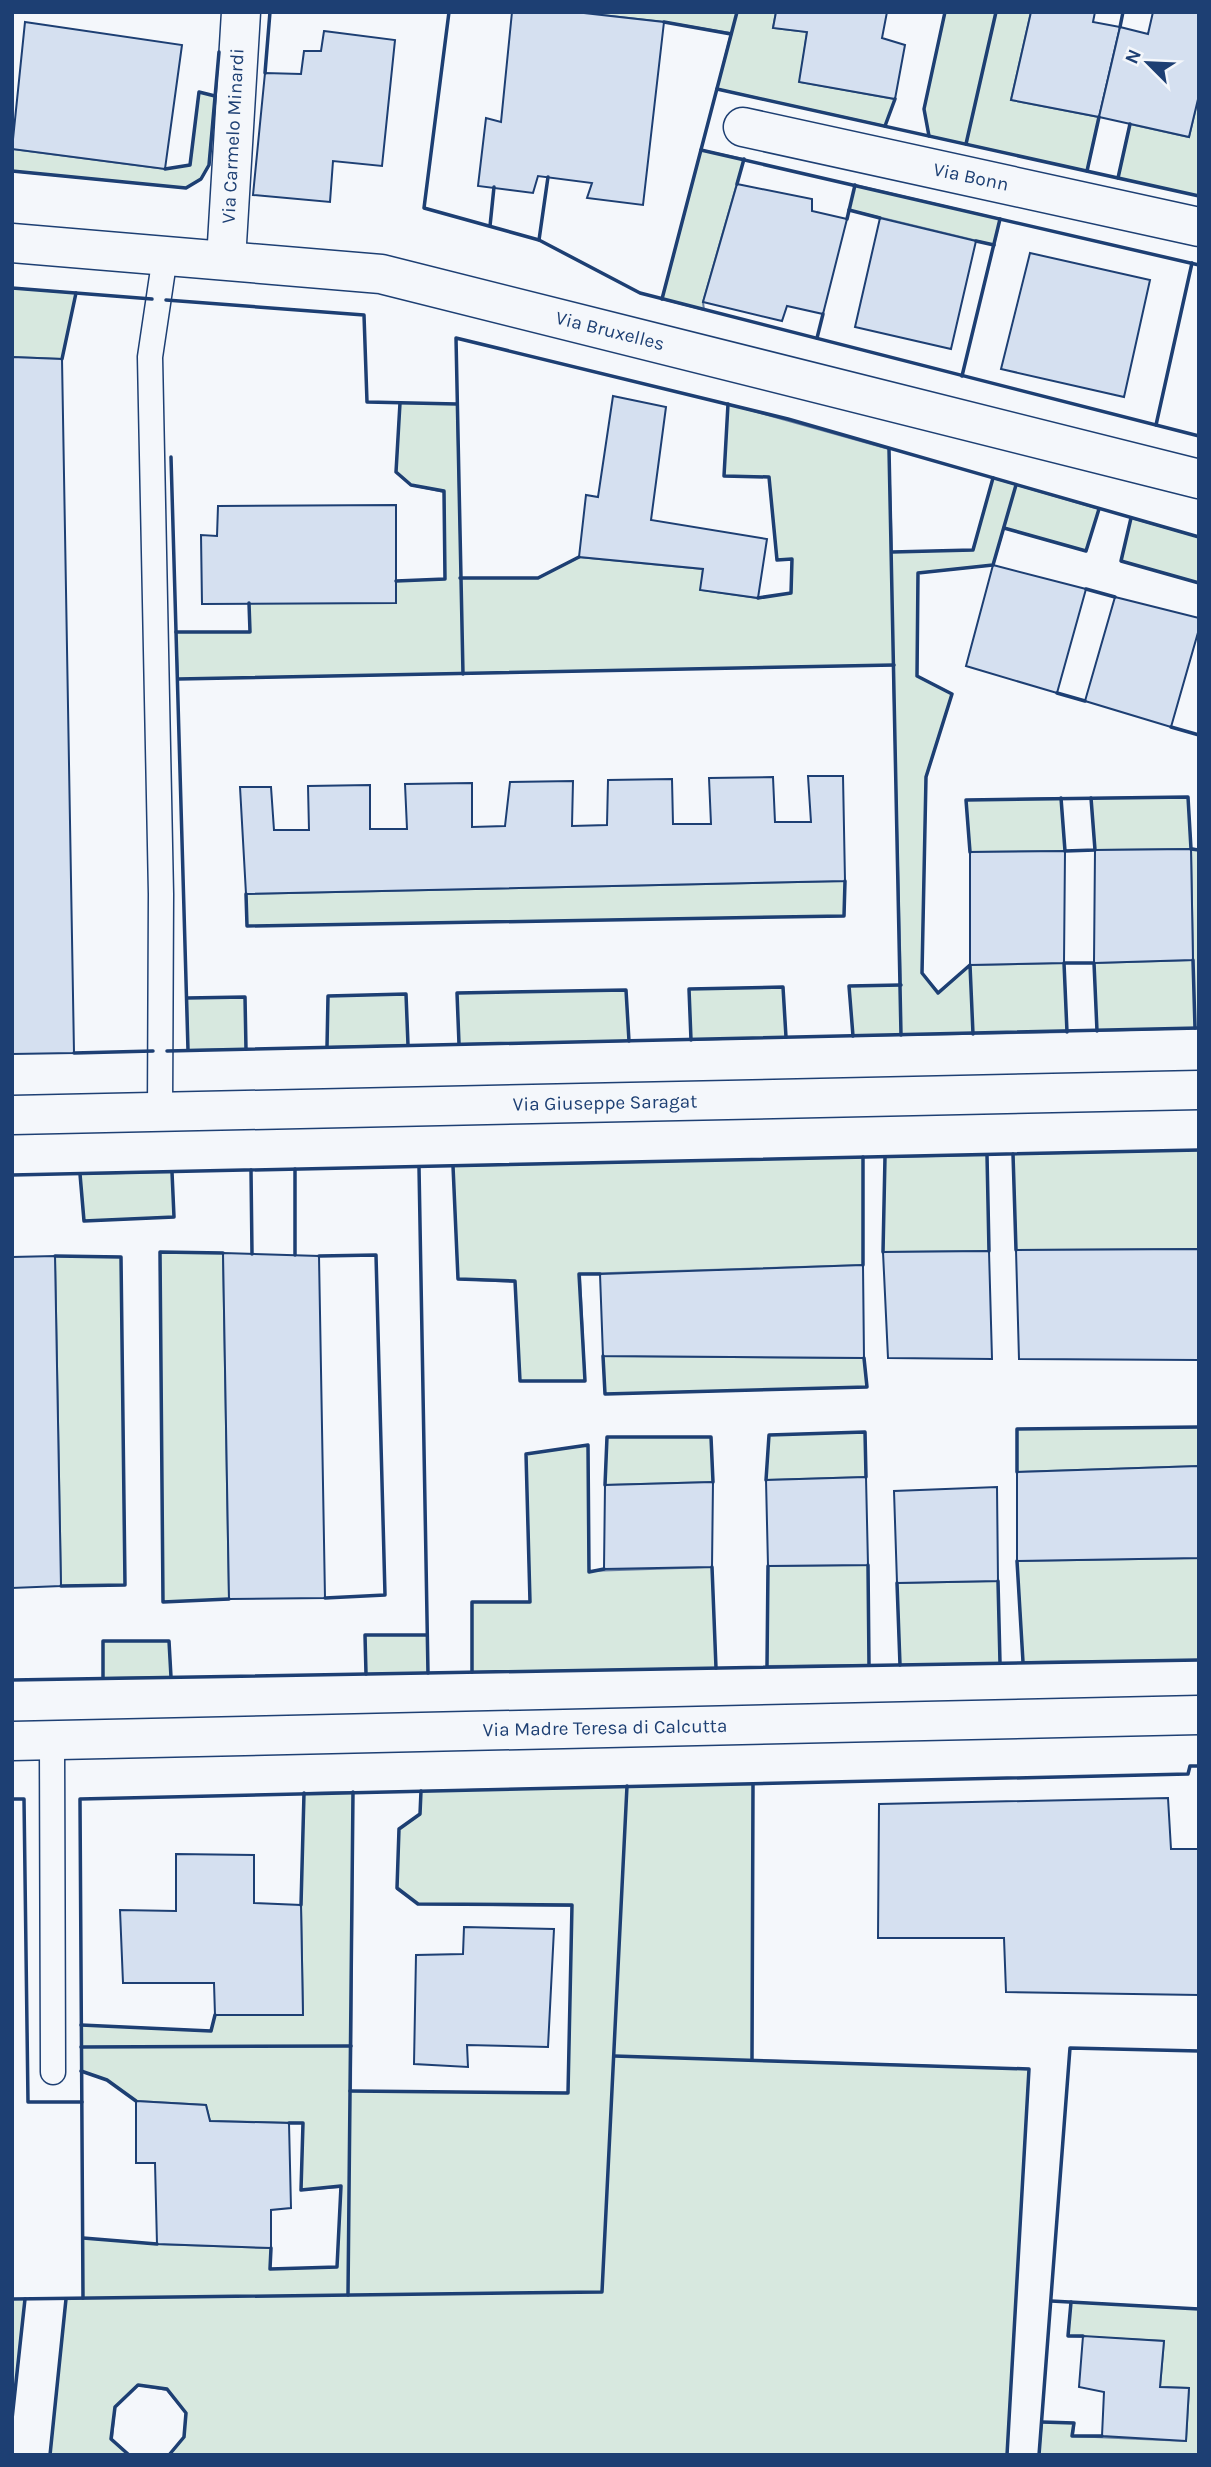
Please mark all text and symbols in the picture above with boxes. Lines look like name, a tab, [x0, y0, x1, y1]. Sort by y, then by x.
north arrow	[1113, 28, 1183, 98]
text: N	[1121, 46, 1146, 67]
street label: Via Carmelo Minardi	[217, 48, 249, 224]
street label: Via Bonn	[931, 158, 1011, 196]
street label: Via Bruxelles	[553, 307, 667, 355]
street label: Via Giuseppe Saragat	[513, 1090, 697, 1116]
street label: Via Madre Teresa di Calcutta	[483, 1715, 727, 1741]

